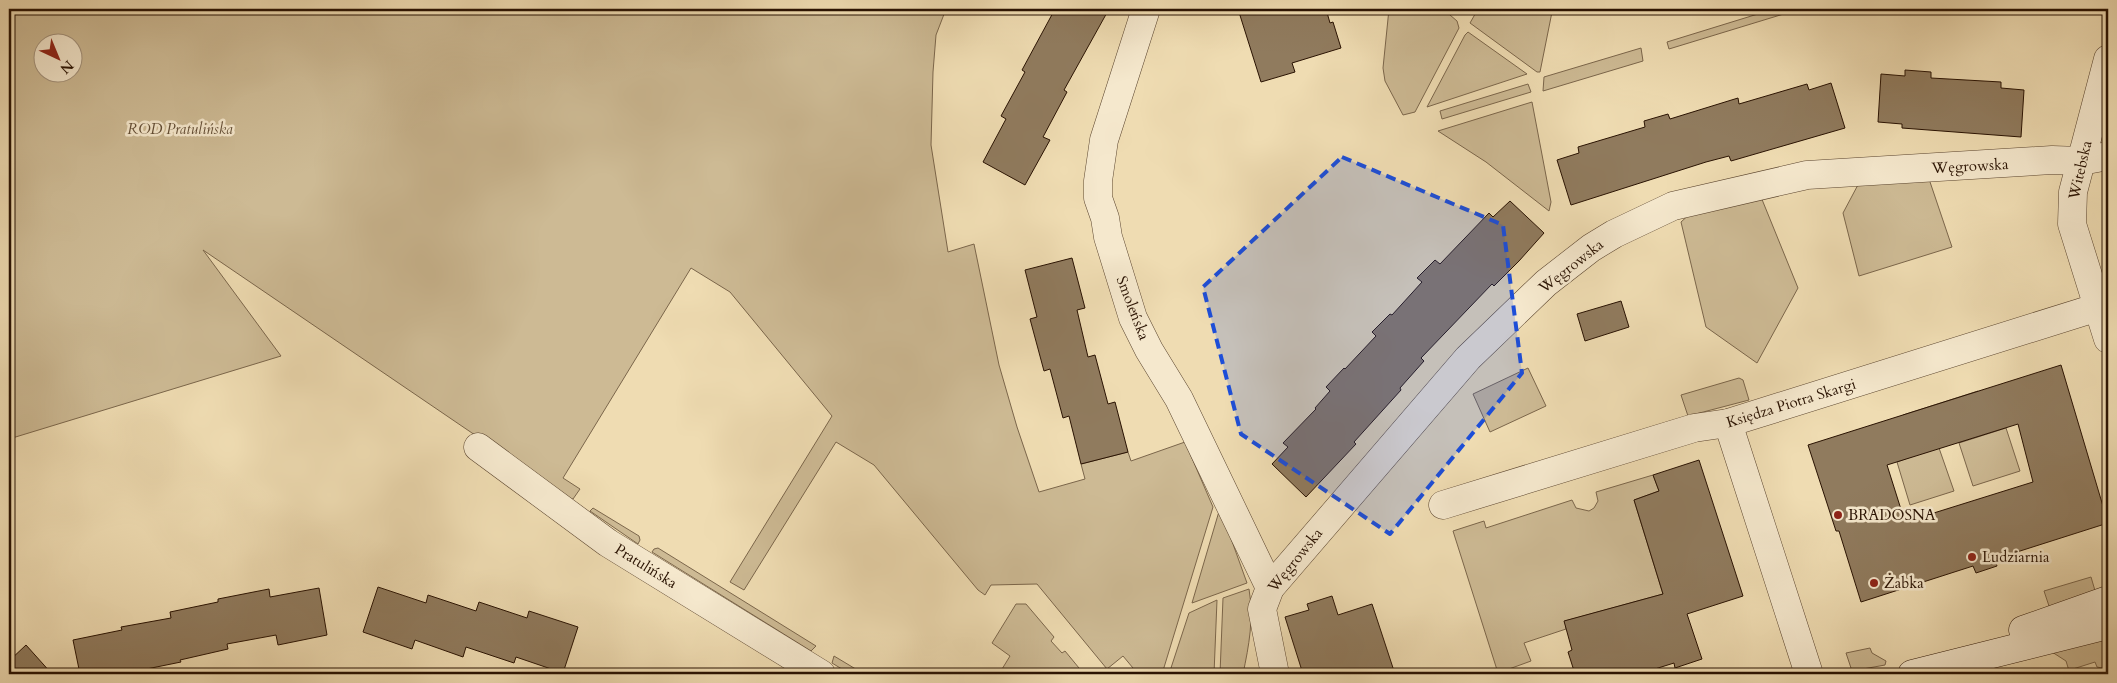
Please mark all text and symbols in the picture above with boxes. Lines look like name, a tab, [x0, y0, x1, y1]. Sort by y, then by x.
north arrow	[32, 32, 82, 82]
text: N	[56, 56, 78, 78]
park label: ROD Pratulińska	[127, 119, 233, 139]
street label: Witebska	[2063, 138, 2097, 202]
street label: Węgrowska	[1930, 154, 2009, 178]
street label: Węgrowska	[1534, 234, 1608, 298]
street label: Smoleńska	[1112, 273, 1155, 343]
street label: Księdza Piotra Skargi	[1724, 374, 1858, 432]
place label: BRADOSNA	[1848, 505, 1936, 525]
marker: BRADOSNA	[1832, 509, 1844, 521]
street label: Węgrowska	[1262, 523, 1327, 597]
street label: Pratulińska	[611, 539, 681, 593]
place label: Ludziarnia	[1982, 547, 2050, 567]
marker: Ludziarnia	[1966, 551, 1978, 563]
place label: Żabka	[1884, 573, 1924, 593]
marker: Żabka	[1868, 577, 1880, 589]

